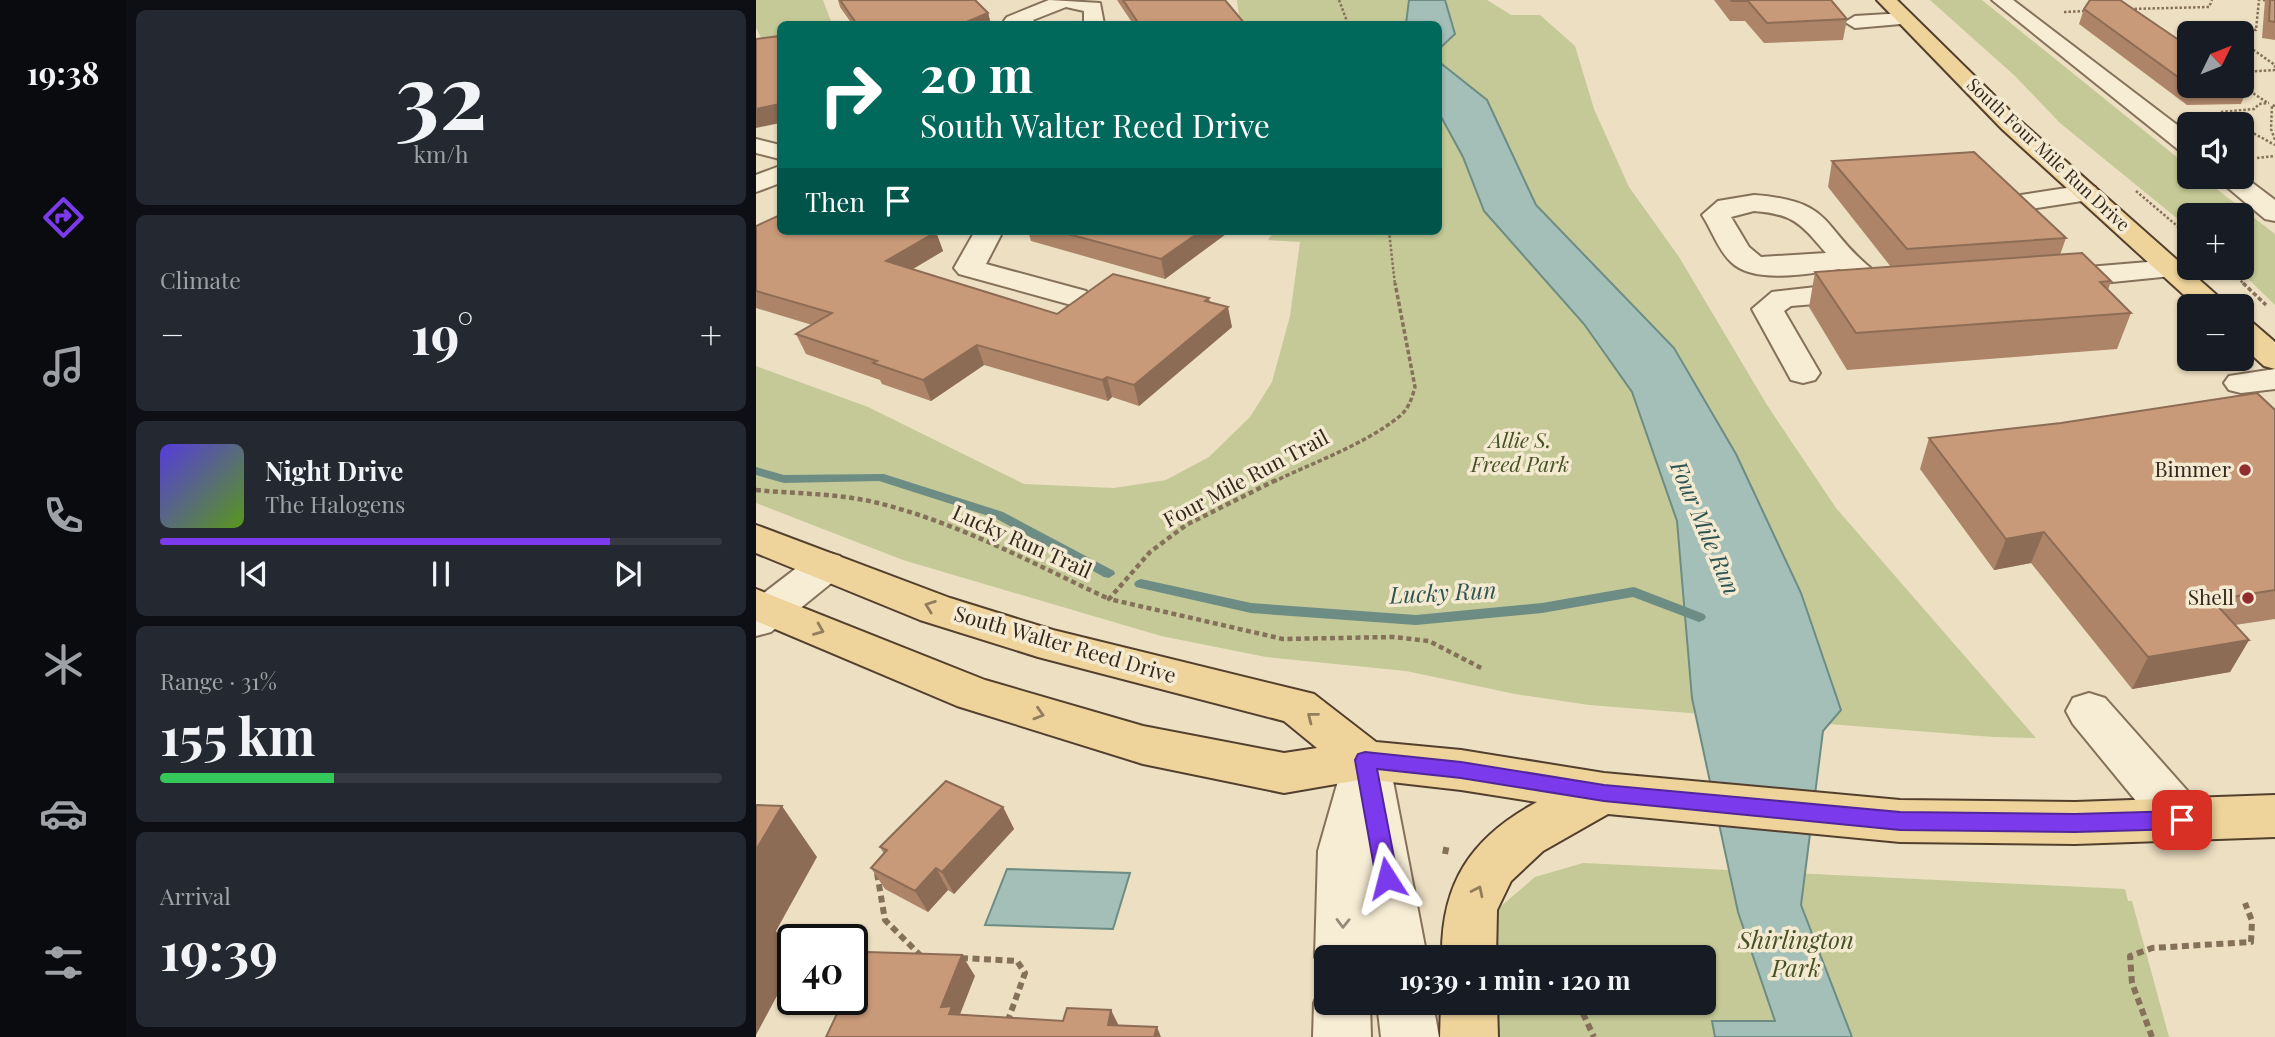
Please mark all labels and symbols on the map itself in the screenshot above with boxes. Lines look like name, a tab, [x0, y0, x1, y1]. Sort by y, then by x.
north arrow	[2177, 21, 2254, 98]
street label: South Four Mile Run Drive	[1962, 72, 2135, 236]
street label: Four Mile Run Trail	[1157, 422, 1333, 533]
park label: Allie S. Freed Park	[1470, 425, 1569, 477]
place label: Bimmer	[2155, 454, 2232, 482]
water label: Four Mile Run	[1664, 455, 1749, 599]
marker: Bimmer	[2237, 462, 2253, 478]
street label: Lucky Run Trail	[949, 497, 1097, 583]
water label: Lucky Run	[1388, 573, 1497, 610]
place label: Shell	[2188, 582, 2234, 610]
marker: Shell	[2240, 590, 2256, 606]
street label: South Walter Reed Drive	[951, 598, 1180, 688]
one-way arrow	[924, 601, 936, 615]
one-way arrow	[812, 622, 824, 636]
one-way arrow	[1032, 705, 1044, 720]
one-way arrow	[1307, 713, 1320, 725]
pin	[2152, 790, 2212, 850]
position arrow	[1350, 841, 1424, 915]
one-way arrow	[1470, 886, 1484, 898]
one-way arrow	[1336, 918, 1351, 929]
park label: Shirlington Park	[1737, 923, 1854, 983]
speed limit sign: 40	[777, 924, 868, 1015]

